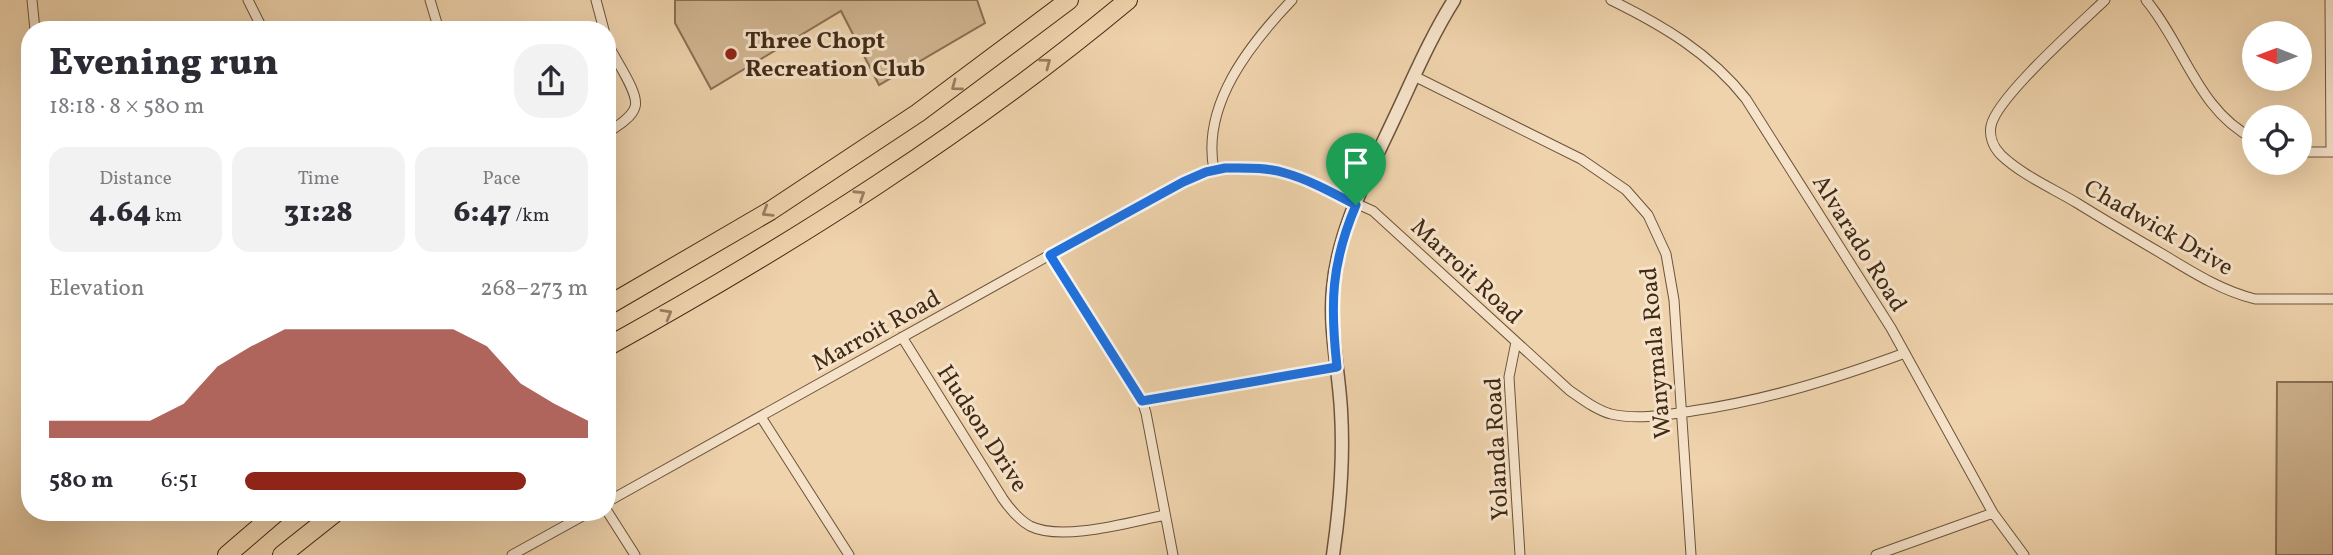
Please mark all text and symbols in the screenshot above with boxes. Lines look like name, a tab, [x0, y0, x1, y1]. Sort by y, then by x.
north arrow	[2242, 21, 2312, 91]
map controls	[2242, 21, 2312, 175]
place label: Three Chopt Recreation Club	[745, 25, 925, 87]
text: Evening run	[49, 38, 279, 91]
button: share	[514, 44, 588, 118]
marker: Three Chopt Recreation Club	[723, 46, 739, 62]
one-way arrow	[1038, 59, 1051, 72]
one-way arrow	[951, 78, 964, 90]
text: 18:18 · 8 × 580 m	[49, 91, 204, 123]
button: locate	[2242, 105, 2312, 175]
pin	[1326, 133, 1386, 205]
icon: arrive	[1337, 144, 1375, 182]
text: Distance	[99, 166, 172, 192]
text: Time	[298, 166, 339, 192]
text: Pace	[482, 166, 521, 192]
street label: Alvarado Road	[1803, 169, 1914, 319]
street label: Chadwick Drive	[2077, 172, 2239, 285]
one-way arrow	[853, 190, 866, 203]
text: 4.64	[89, 192, 151, 234]
text: 31:28	[284, 192, 353, 234]
text: 6:47	[453, 192, 512, 234]
text: km	[151, 203, 182, 229]
text: /km	[512, 203, 550, 229]
one-way arrow	[762, 204, 775, 217]
street label: Marroit Road	[1402, 212, 1529, 333]
street label: Wanymala Road	[1633, 266, 1681, 440]
text: Elevation	[49, 273, 145, 305]
text: 268–273 m	[480, 273, 588, 305]
street label: Marroit Road	[807, 283, 947, 381]
one-way arrow	[659, 309, 672, 322]
street label: Hudson Drive	[927, 359, 1035, 500]
street label: Yolanda Road	[1477, 376, 1519, 521]
text: 580 m	[49, 465, 114, 497]
text: 6:51	[161, 465, 198, 497]

